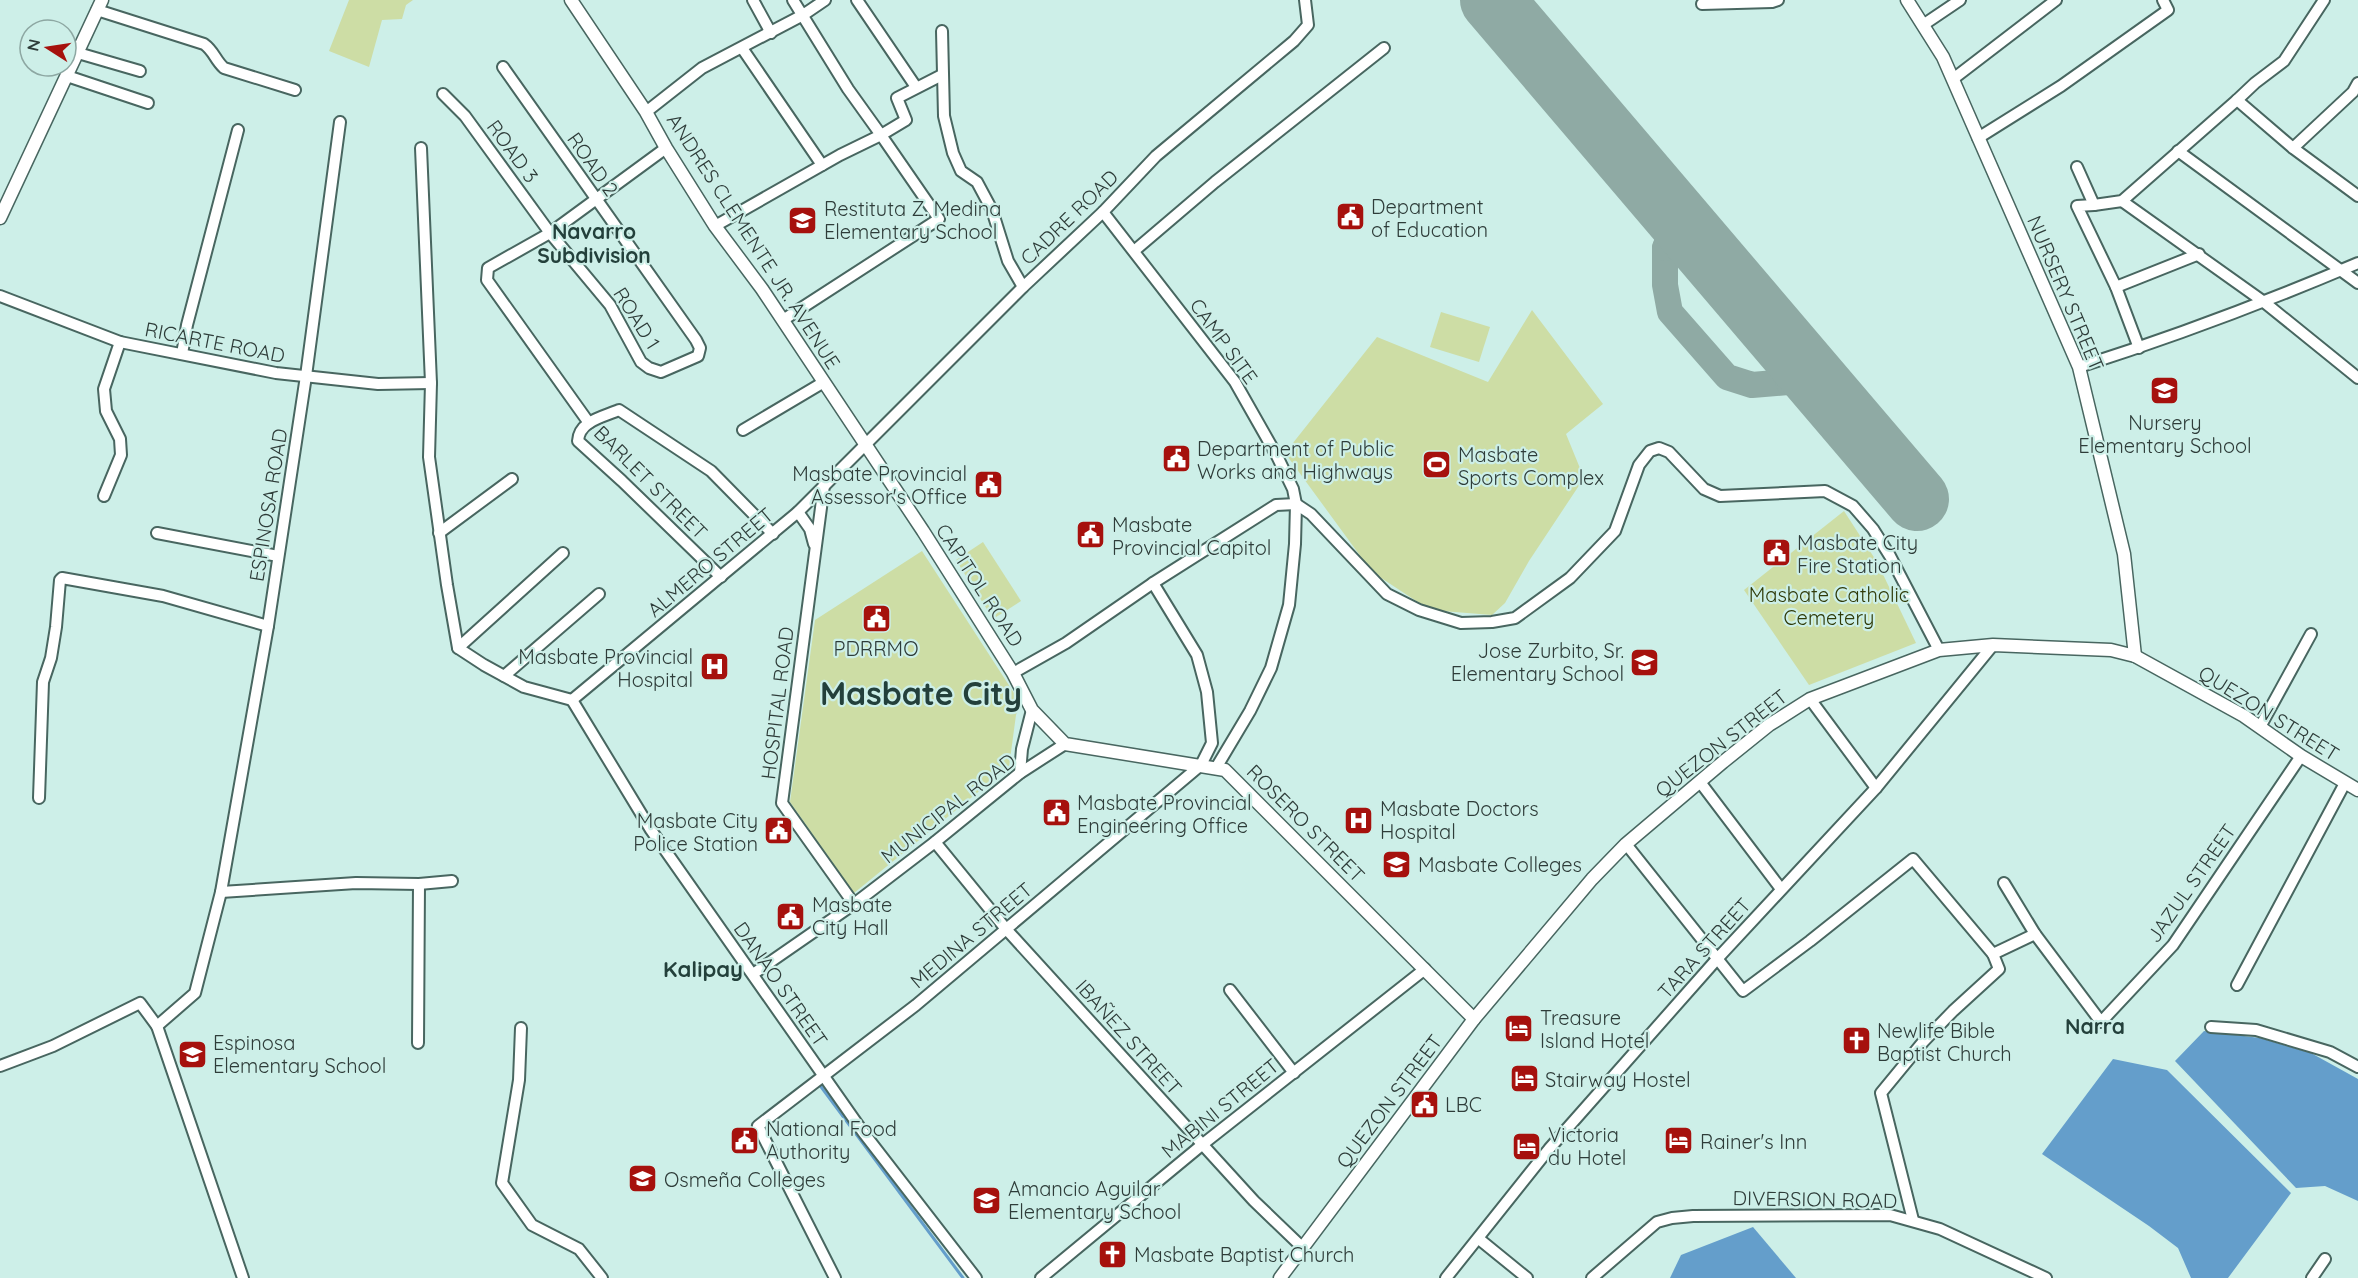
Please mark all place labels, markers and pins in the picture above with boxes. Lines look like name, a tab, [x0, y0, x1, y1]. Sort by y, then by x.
place label: Department of Education	[1371, 194, 1488, 242]
place label: Restituta Z. Medina Elementary School	[824, 196, 1001, 244]
public building icon: Department of Education	[1334, 201, 1366, 233]
school or university icon: Restituta Z. Medina Elementary School	[787, 204, 819, 236]
school or university icon: Nursery Elementary School	[2149, 375, 2181, 407]
place label: Nursery Elementary School	[2078, 410, 2252, 458]
place label: Department of Public Works and Highways	[1197, 436, 1394, 484]
place label: Masbate Sports Complex	[1458, 442, 1604, 490]
public building icon: Department of Public Works and Highways	[1160, 443, 1192, 475]
sports icon: Masbate Sports Complex	[1421, 449, 1453, 481]
place label: Masbate Provincial Assessor's Office	[792, 461, 967, 509]
public building icon: Masbate Provincial Assessor's Office	[972, 469, 1004, 501]
place label: Masbate Provincial Capitol	[1112, 512, 1271, 560]
public building icon: Masbate Provincial Capitol	[1075, 519, 1107, 551]
place label: Masbate City Fire Station	[1797, 530, 1918, 578]
public building icon: Masbate City Fire Station	[1760, 537, 1792, 569]
public building icon: PDRRMO	[860, 602, 892, 634]
place label: PDRRMO	[834, 636, 918, 661]
place label: Jose Zurbito, Sr. Elementary School	[1451, 638, 1624, 686]
place label: Masbate Provincial Hospital	[518, 644, 693, 692]
school or university icon: Jose Zurbito, Sr. Elementary School	[1629, 646, 1661, 678]
hospital icon: Masbate Provincial Hospital	[698, 651, 730, 683]
place label: Masbate Provincial Engineering Office	[1077, 790, 1252, 838]
place label: Masbate Doctors Hospital	[1380, 796, 1539, 844]
public building icon: Masbate Provincial Engineering Office	[1040, 797, 1072, 829]
hospital icon: Masbate Doctors Hospital	[1343, 804, 1375, 836]
place label: Masbate City Police Station	[633, 808, 758, 856]
public building icon: Masbate City Police Station	[763, 815, 795, 847]
school or university icon: Masbate Colleges	[1381, 848, 1413, 880]
place label: Masbate Colleges	[1418, 852, 1582, 877]
place label: Masbate City Hall	[812, 892, 892, 940]
public building icon: Masbate City Hall	[775, 900, 807, 932]
place label: Treasure Island Hotel	[1540, 1005, 1649, 1053]
hotel icon: Treasure Island Hotel	[1503, 1012, 1535, 1044]
place label: Newlife Bible Baptist Church	[1877, 1018, 2012, 1066]
church icon: Newlife Bible Baptist Church	[1840, 1025, 1872, 1057]
place label: Espinosa Elementary School	[213, 1030, 386, 1078]
school or university icon: Espinosa Elementary School	[176, 1038, 208, 1070]
hotel icon: Stairway Hostel	[1508, 1063, 1540, 1095]
place label: Stairway Hostel	[1545, 1067, 1691, 1092]
public building icon: LBC	[1408, 1088, 1440, 1120]
place label: LBC	[1445, 1092, 1482, 1117]
place label: National Food Authority	[766, 1116, 897, 1164]
place label: Victoria du Hotel	[1548, 1122, 1626, 1170]
public building icon: National Food Authority	[729, 1124, 761, 1156]
hotel icon: Rainer's Inn	[1663, 1125, 1695, 1157]
place label: Rainer's Inn	[1700, 1129, 1807, 1154]
hotel icon: Victoria du Hotel	[1511, 1130, 1543, 1162]
school or university icon: Osmeña Colleges	[627, 1163, 659, 1195]
place label: Osmeña Colleges	[664, 1167, 825, 1192]
place label: Amancio Aguilar Elementary School	[1008, 1176, 1181, 1224]
school or university icon: Amancio Aguilar Elementary School	[971, 1184, 1003, 1216]
church icon: Masbate Baptist Church	[1097, 1238, 1129, 1270]
place label: Masbate Baptist Church	[1134, 1242, 1354, 1267]

